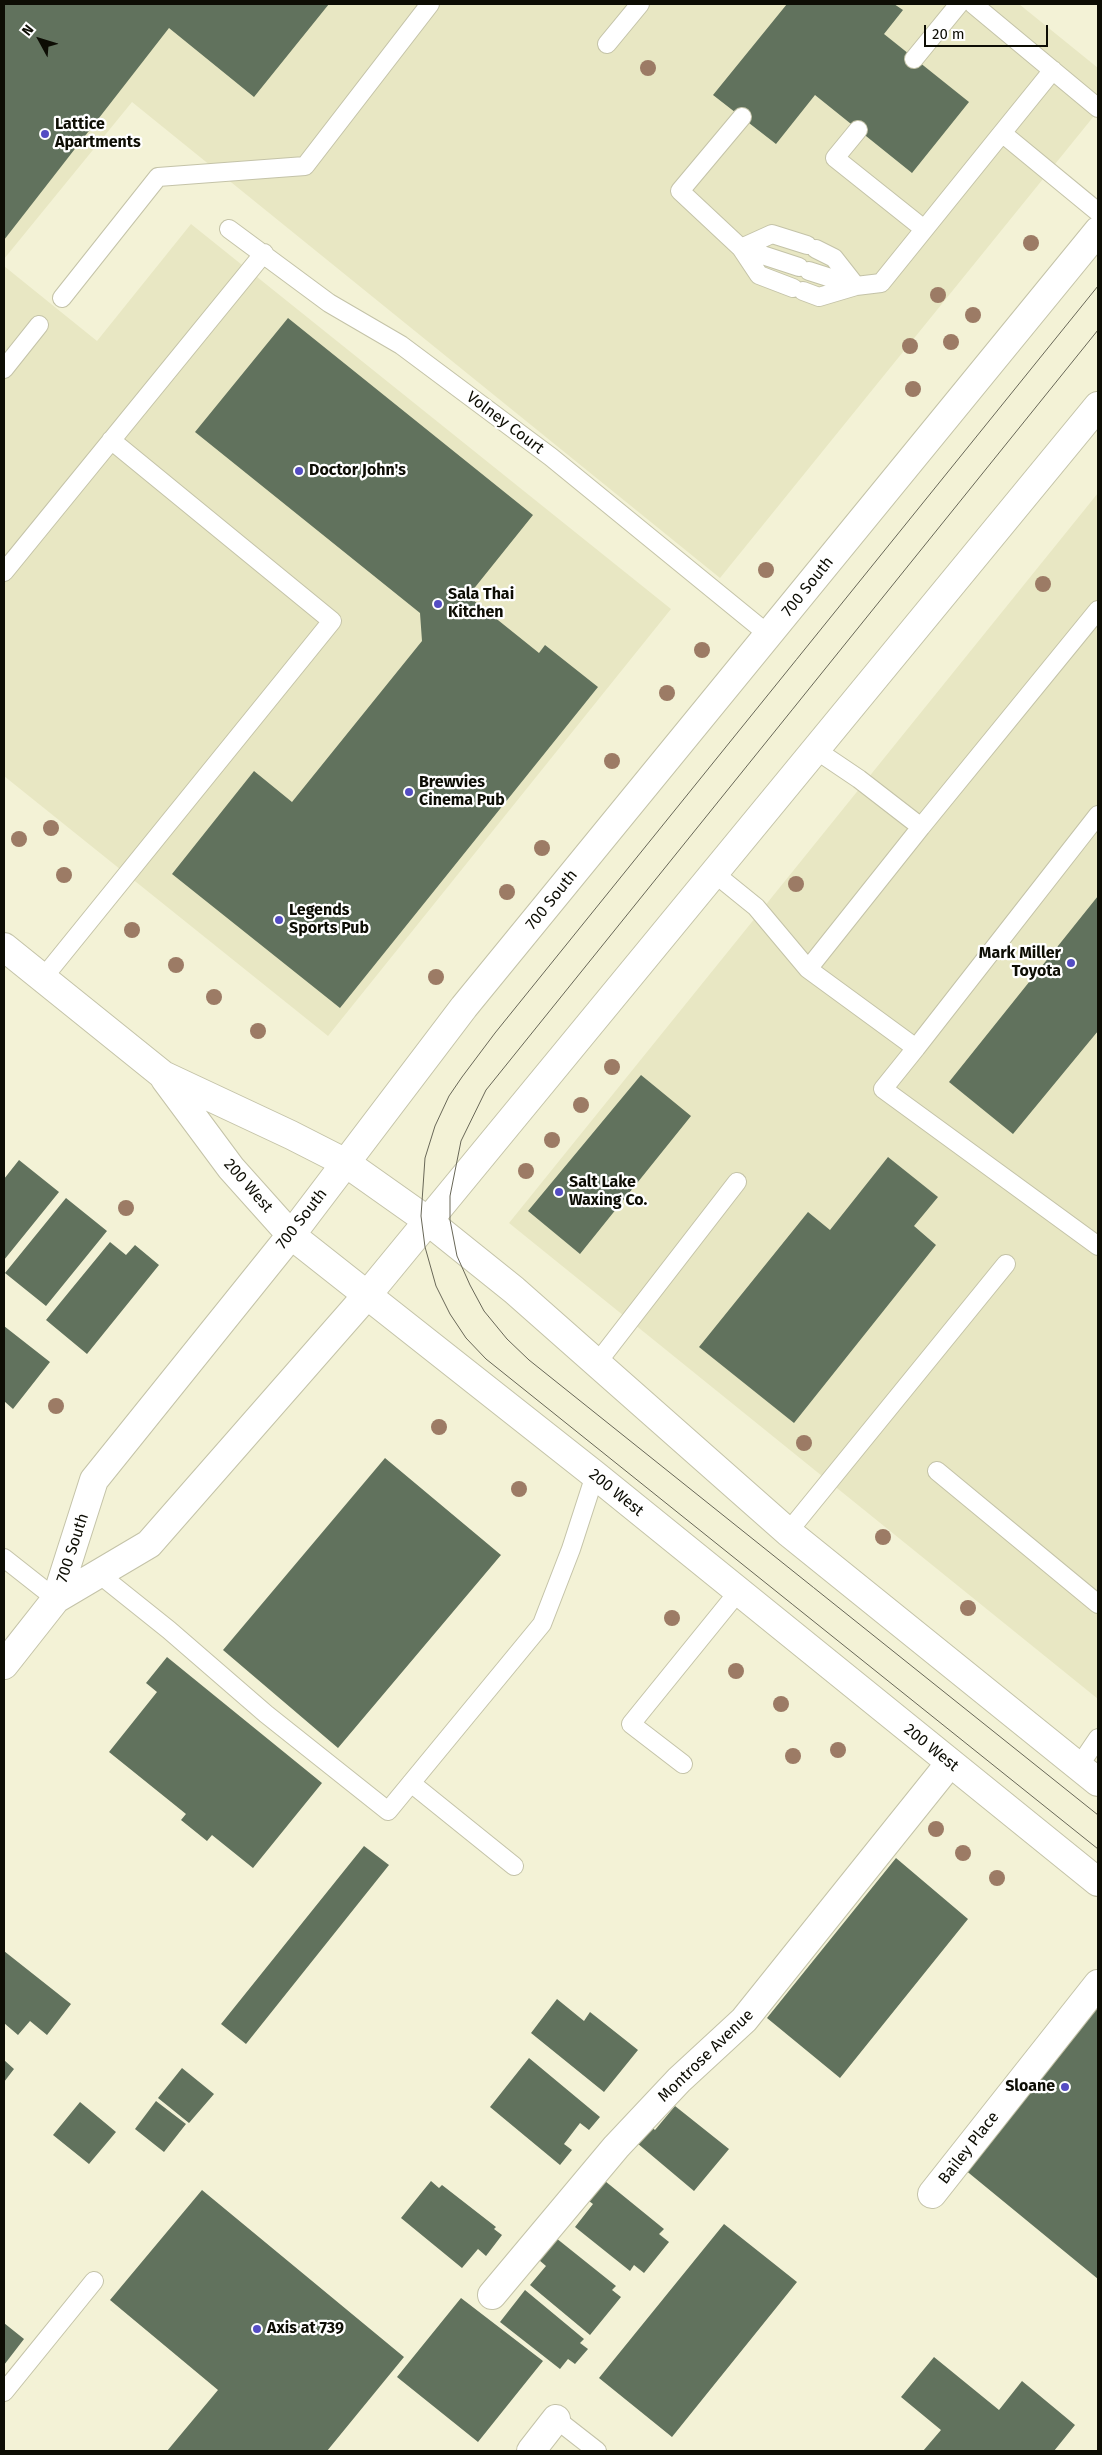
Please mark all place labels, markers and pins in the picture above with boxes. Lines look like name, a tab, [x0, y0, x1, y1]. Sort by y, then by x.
place label: Lattice Apartments	[55, 115, 141, 153]
marker: Lattice Apartments	[39, 128, 51, 140]
place label: Doctor John's	[309, 461, 406, 481]
marker: Doctor John's	[293, 465, 305, 477]
place label: Sala Thai Kitchen	[448, 585, 514, 623]
marker: Sala Thai Kitchen	[432, 598, 444, 610]
place label: Brewvies Cinema Pub	[419, 773, 505, 811]
marker: Brewvies Cinema Pub	[403, 786, 415, 798]
place label: Legends Sports Pub	[289, 901, 369, 939]
marker: Legends Sports Pub	[273, 914, 285, 926]
place label: Mark Miller Toyota	[979, 944, 1061, 982]
marker: Mark Miller Toyota	[1065, 957, 1077, 969]
place label: Salt Lake Waxing Co.	[569, 1173, 647, 1211]
marker: Salt Lake Waxing Co.	[553, 1186, 565, 1198]
place label: Sloane	[1005, 2077, 1055, 2097]
marker: Sloane	[1059, 2081, 1071, 2093]
place label: Axis at 739	[267, 2319, 344, 2339]
marker: Axis at 739	[251, 2323, 263, 2335]

